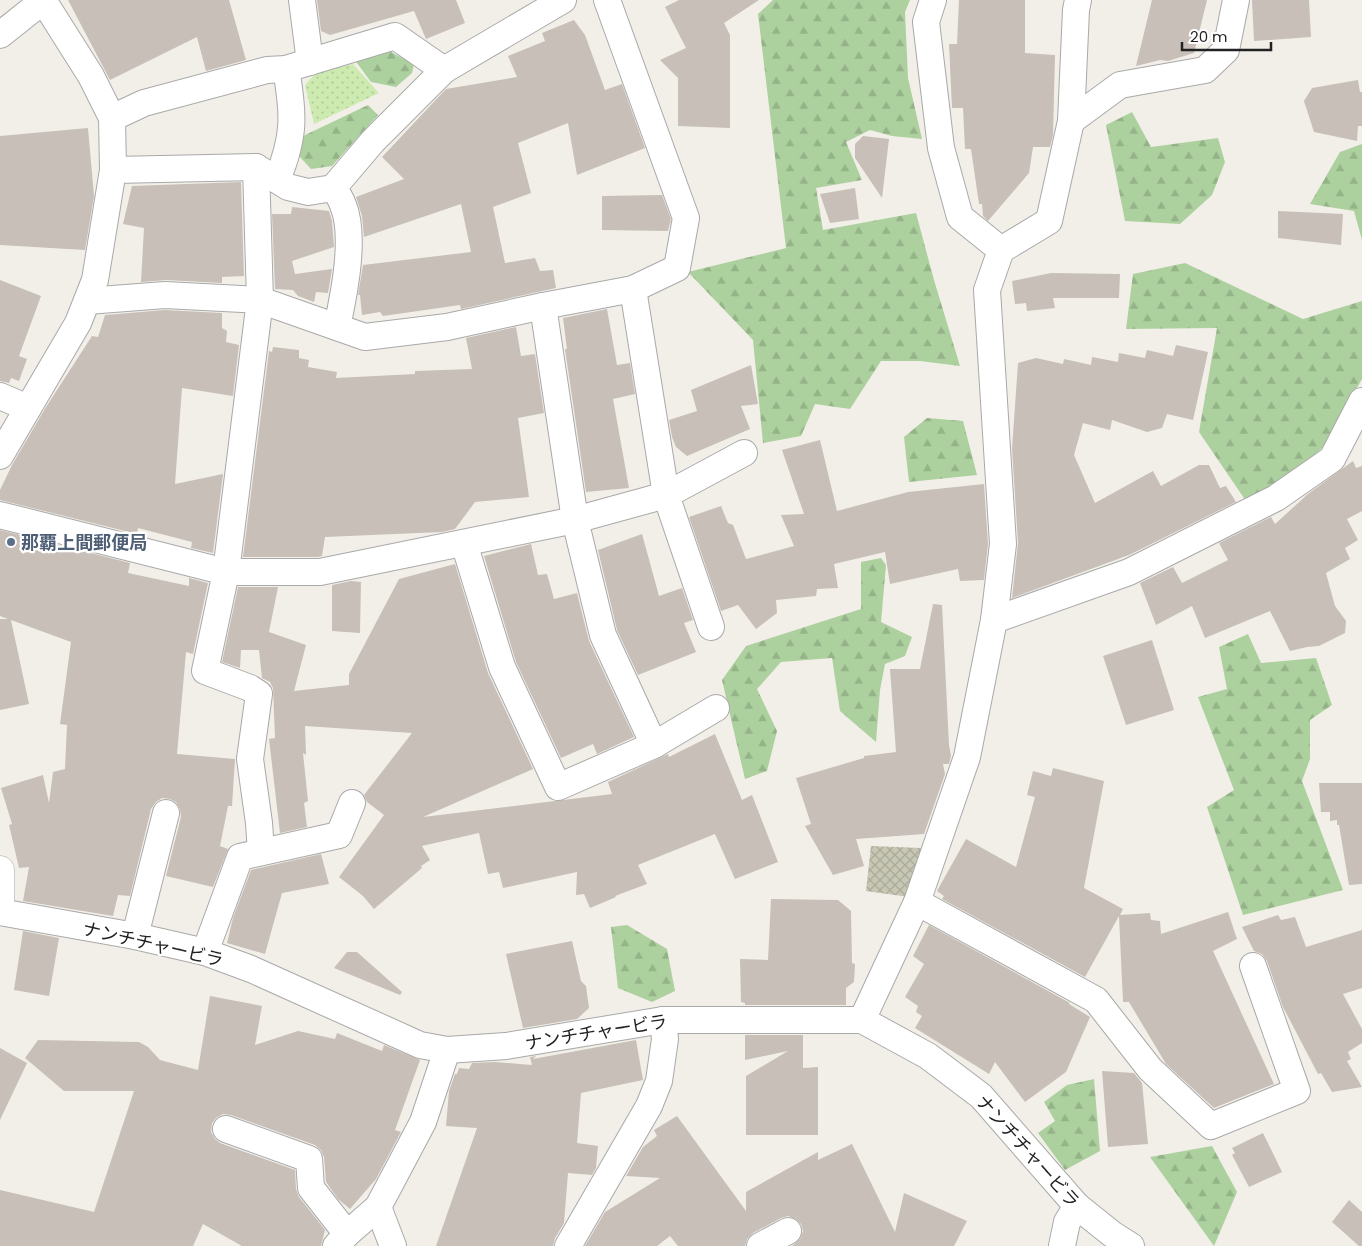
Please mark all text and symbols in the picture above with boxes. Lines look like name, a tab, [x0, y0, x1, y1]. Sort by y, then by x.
scale bar	[1182, 20, 1271, 52]
text: 20 m	[1190, 26, 1228, 47]
place label: 那覇上間郵便局	[21, 530, 147, 555]
marker: 那覇上間郵便局	[5, 536, 17, 548]
street label: ナンチチャービラ	[80, 916, 226, 972]
street label: ナンチチャービラ	[523, 1008, 669, 1056]
street label: ナンチチャービラ	[971, 1089, 1085, 1213]

